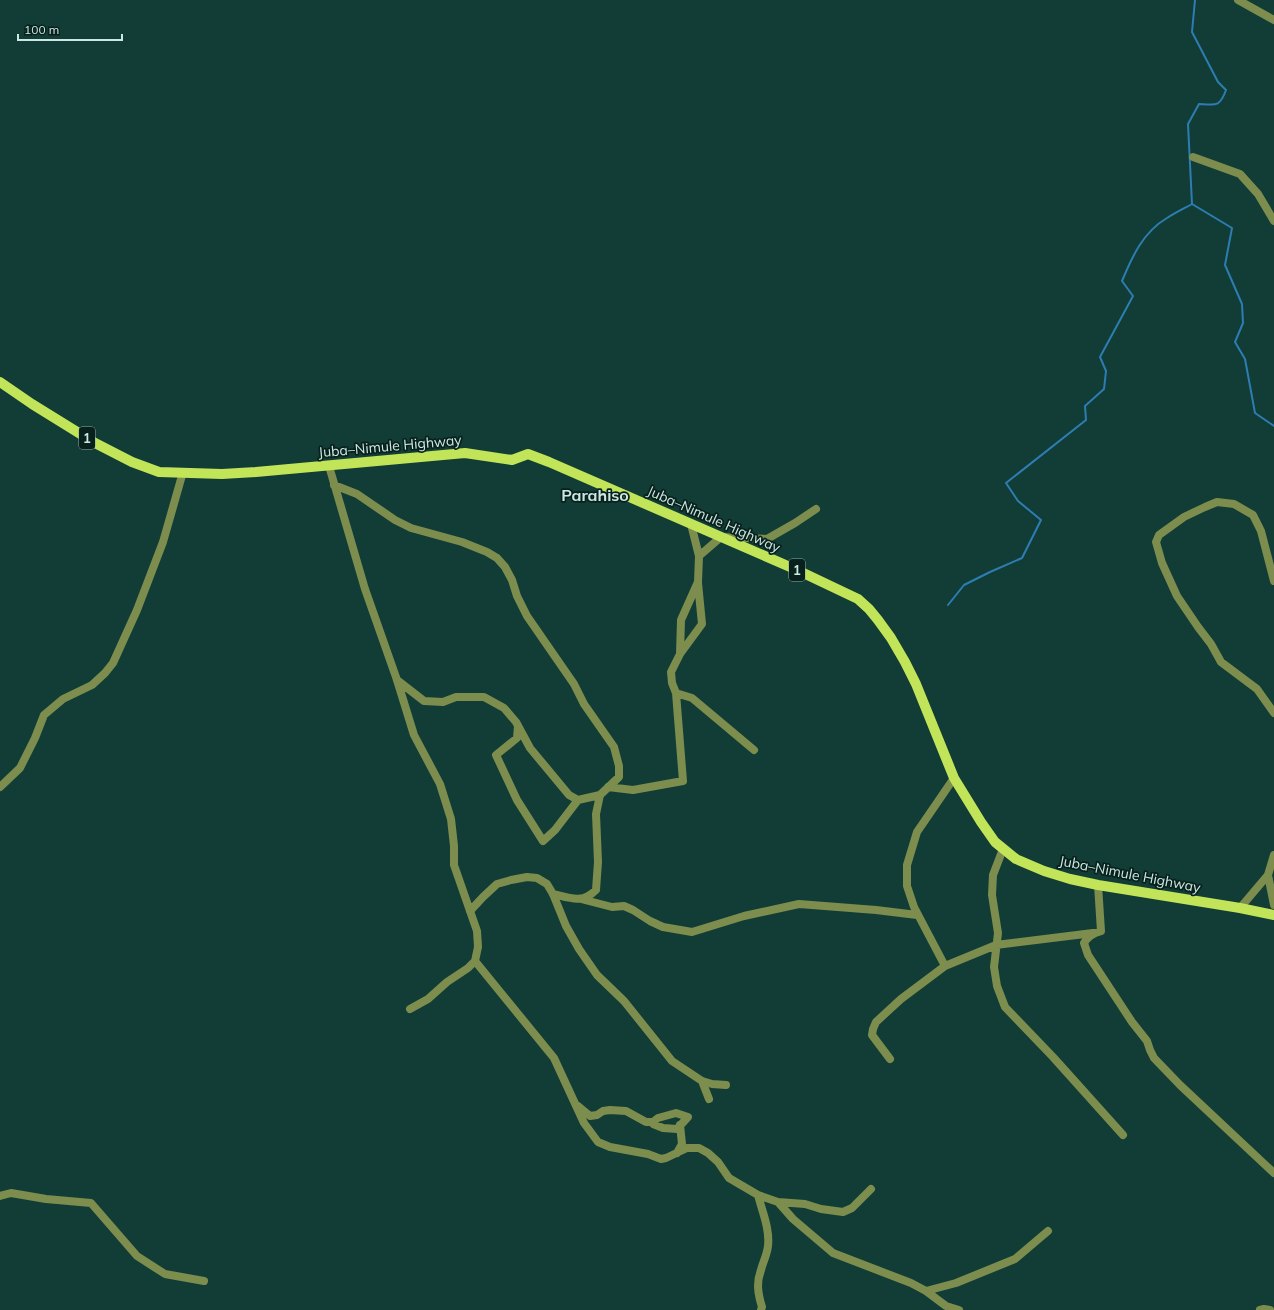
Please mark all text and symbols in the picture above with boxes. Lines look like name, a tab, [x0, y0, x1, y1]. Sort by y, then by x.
scale bar	[18, 16, 122, 42]
text: 100 m	[24, 22, 59, 37]
road number: 1	[79, 427, 95, 449]
street label: Juba–Nimule Highway	[318, 431, 463, 461]
street label: Juba–Nimule Highway	[645, 482, 784, 557]
district label: Parahiso	[561, 485, 629, 505]
road number: 1	[789, 559, 805, 581]
street label: Juba–Nimule Highway	[1058, 851, 1203, 897]

